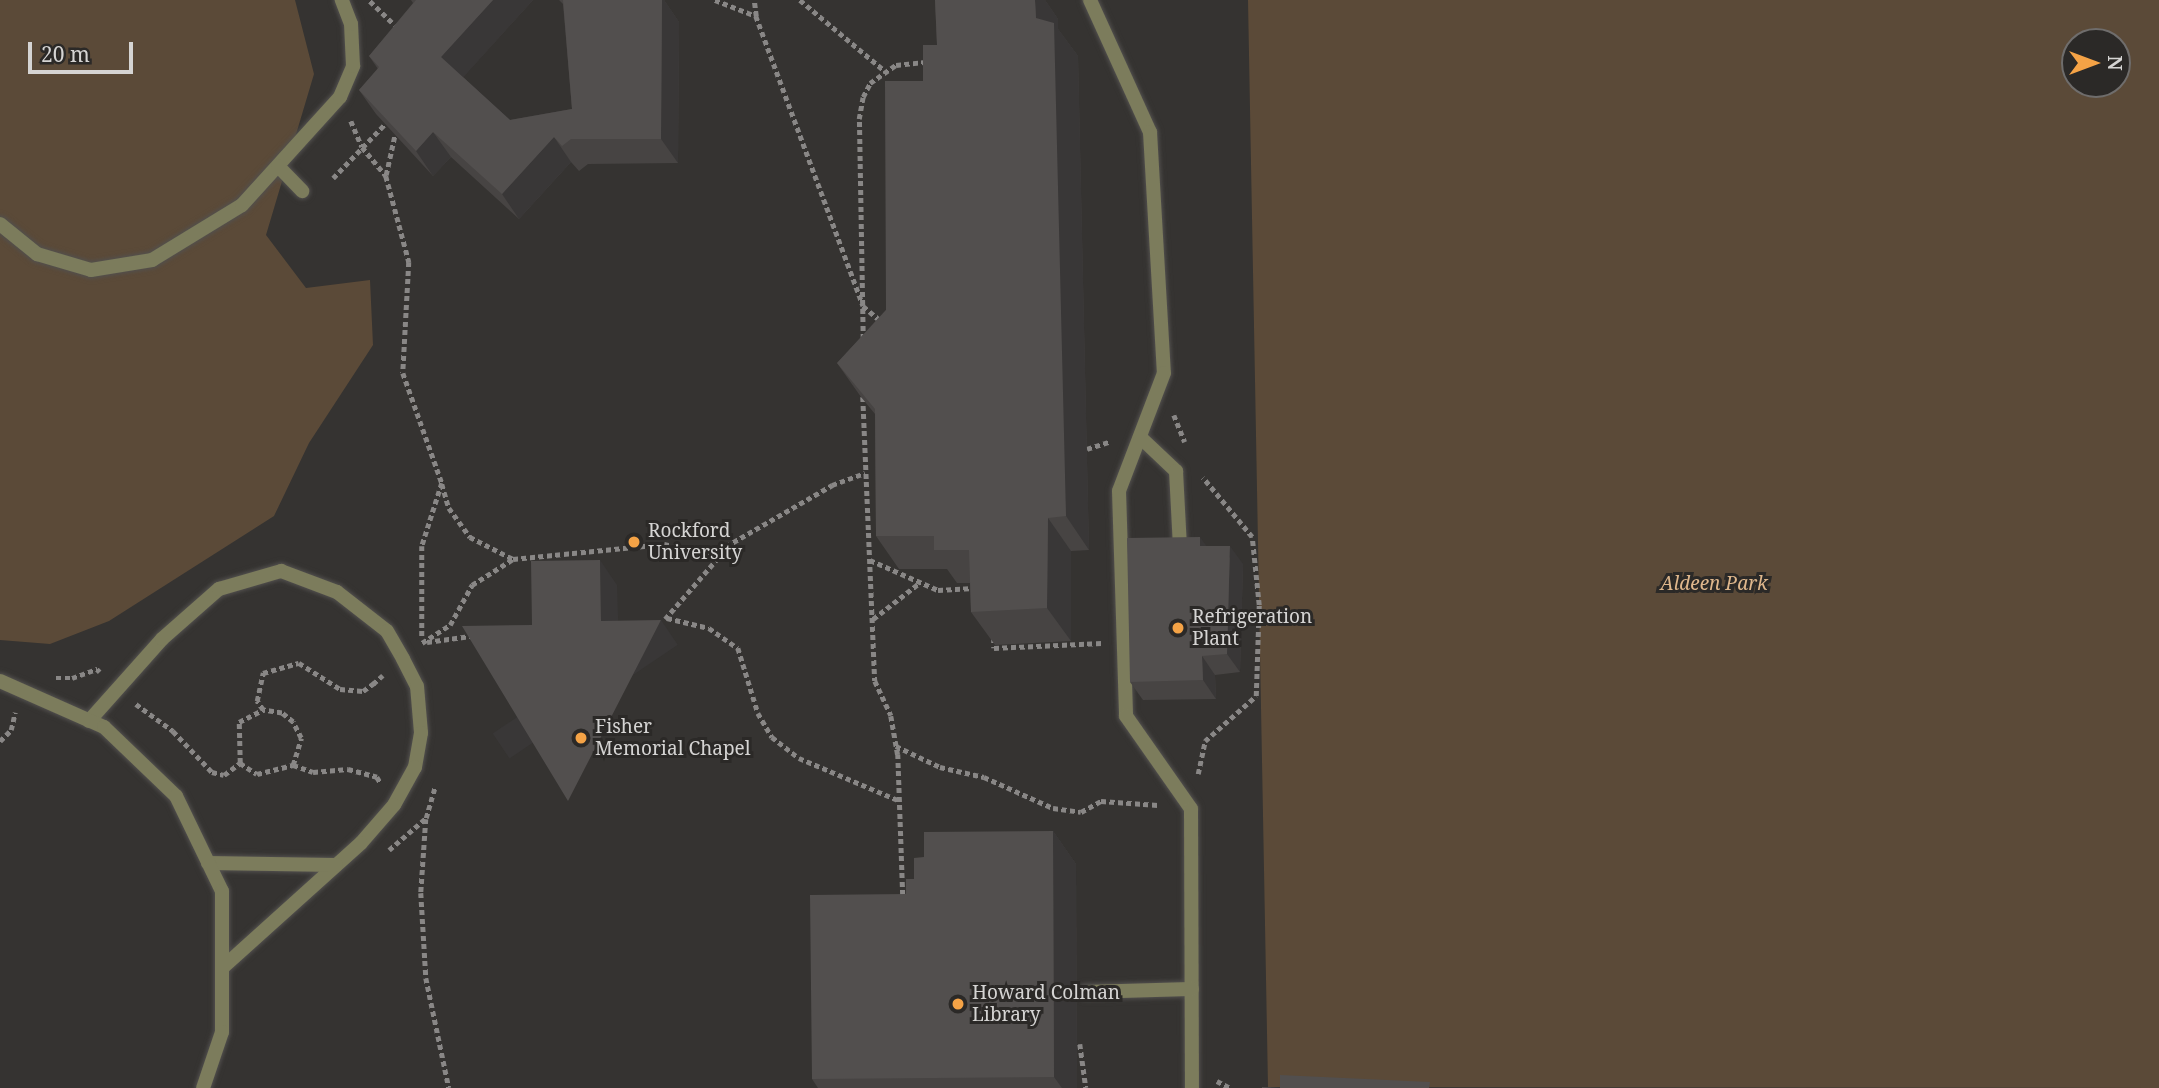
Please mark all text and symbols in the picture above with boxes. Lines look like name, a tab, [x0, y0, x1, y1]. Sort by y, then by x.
scale bar	[32, 28, 136, 72]
north arrow	[2061, 28, 2131, 98]
text: 20 m	[41, 40, 90, 68]
text: N	[2102, 56, 2128, 70]
place label: Rockford University	[648, 520, 742, 564]
marker: Rockford University	[626, 534, 642, 550]
park label: Aldeen Park	[1660, 573, 1768, 595]
place label: Refrigeration Plant	[1192, 606, 1312, 650]
marker: Refrigeration Plant	[1170, 620, 1186, 636]
place label: Fisher Memorial Chapel	[595, 716, 751, 760]
marker: Fisher Memorial Chapel	[573, 730, 589, 746]
place label: Howard Colman Library	[972, 982, 1120, 1026]
marker: Howard Colman Library	[950, 996, 966, 1012]

